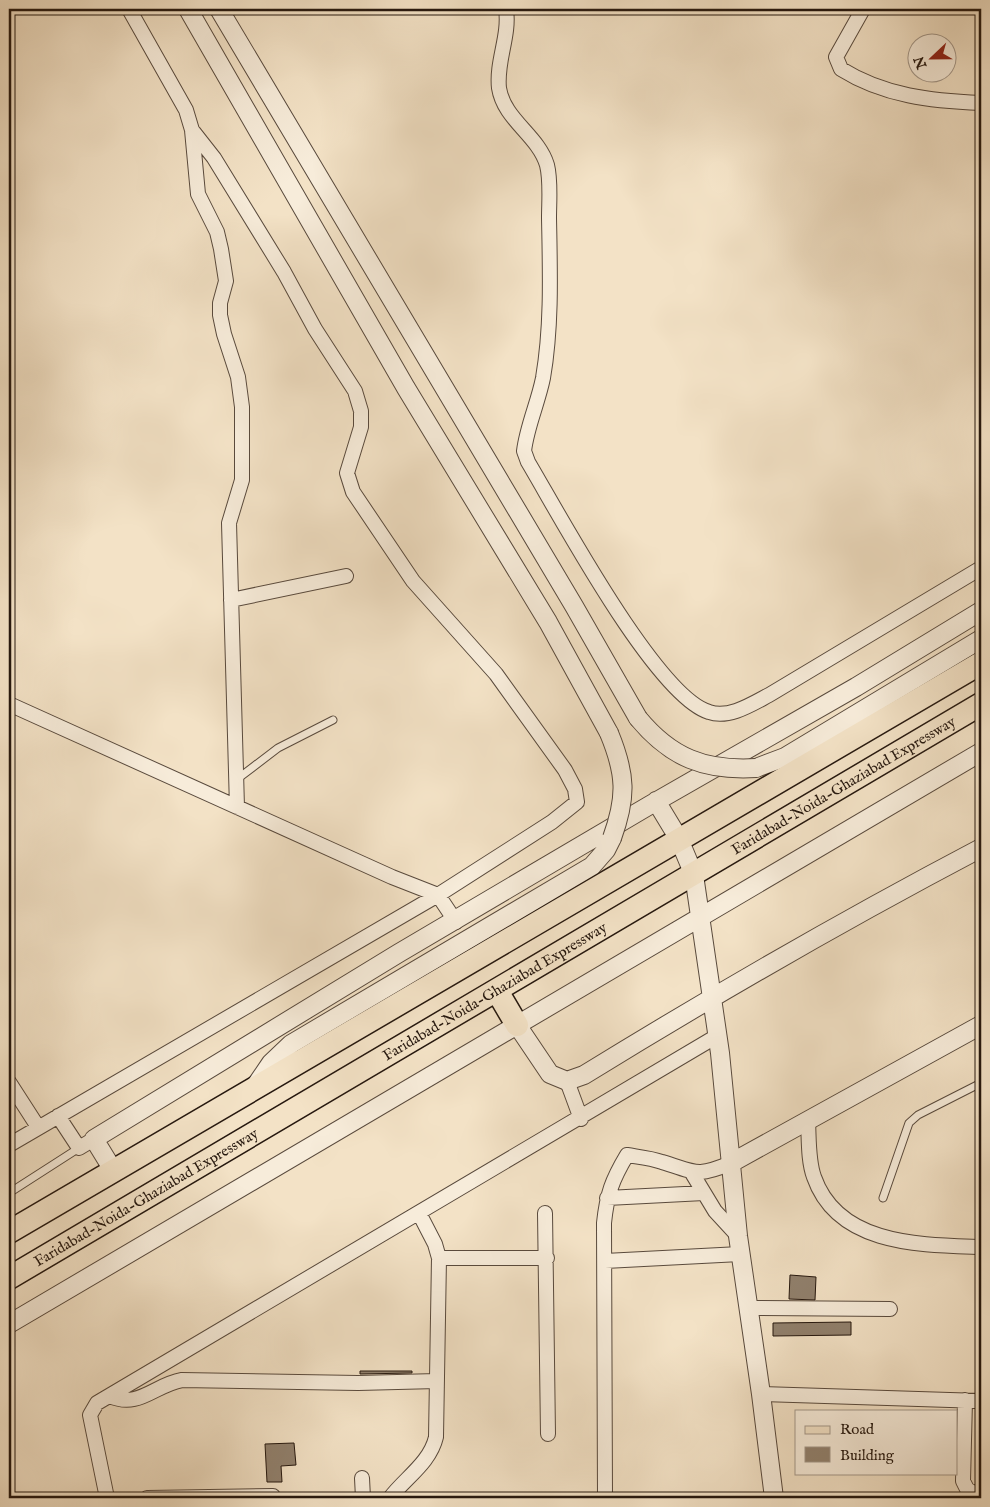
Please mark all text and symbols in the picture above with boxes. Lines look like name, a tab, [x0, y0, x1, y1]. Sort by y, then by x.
north arrow	[908, 32, 958, 82]
text: N	[910, 54, 932, 72]
street label: Faridabad-Noida-Ghaziabad Expressway	[728, 711, 959, 859]
street label: Faridabad-Noida-Ghaziabad Expressway	[379, 917, 611, 1065]
street label: Faridabad-Noida-Ghaziabad Expressway	[30, 1123, 262, 1271]
legend	[795, 1410, 958, 1474]
text: Road	[840, 1420, 875, 1439]
text: Building	[840, 1446, 895, 1465]

